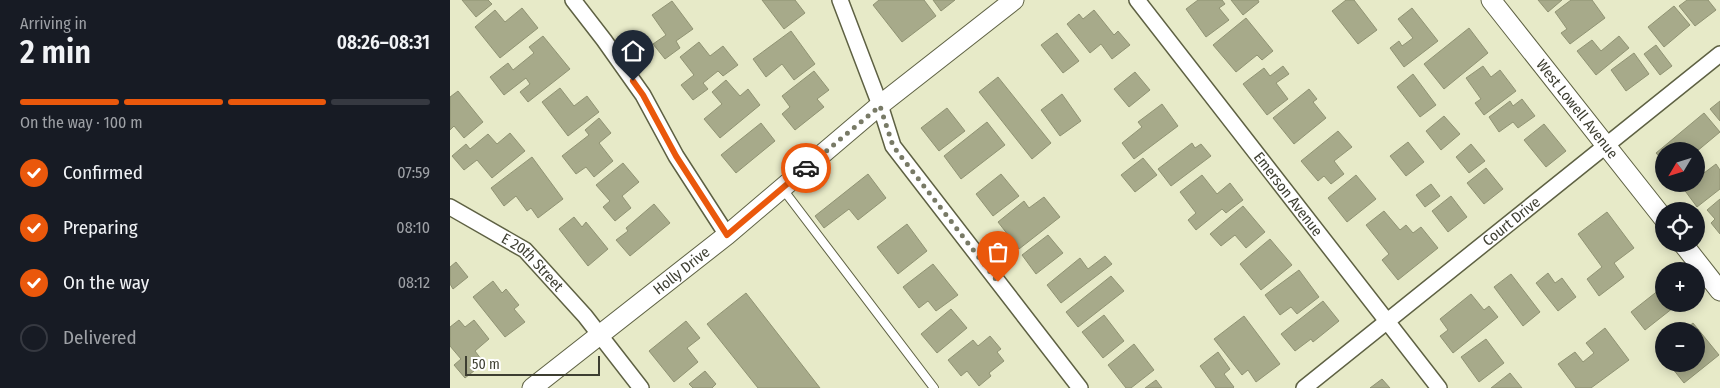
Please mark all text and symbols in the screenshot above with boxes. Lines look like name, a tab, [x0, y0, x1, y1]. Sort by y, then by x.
text: Arriving in	[20, 14, 87, 33]
pin	[612, 30, 654, 81]
text: 08:26–08:31	[337, 31, 430, 54]
text: 2 min	[20, 33, 91, 71]
icon: home	[619, 37, 647, 65]
street label: West Lowell Avenue	[1532, 56, 1622, 162]
text: On the way · 100 m	[20, 113, 142, 132]
north arrow	[1655, 142, 1705, 192]
map controls	[1655, 142, 1705, 372]
courier	[781, 143, 831, 193]
street label: Emerson Avenue	[1250, 148, 1326, 240]
icon: car	[792, 154, 820, 182]
icon: check	[20, 159, 48, 187]
text: Confirmed	[63, 161, 143, 184]
text: 07:59	[397, 163, 430, 182]
street label: Court Drive	[1479, 193, 1544, 250]
button: locate	[1655, 202, 1705, 252]
icon: check	[20, 214, 48, 242]
text: Preparing	[63, 216, 138, 239]
text: 08:10	[396, 218, 430, 237]
street label: E 20th Street	[498, 229, 567, 295]
pin	[977, 231, 1019, 282]
icon: bag	[984, 238, 1012, 266]
street label: Holly Drive	[650, 243, 713, 298]
button: +	[1655, 262, 1705, 312]
icon: check	[20, 269, 48, 297]
text: On the way	[63, 271, 149, 294]
text: 08:12	[398, 273, 430, 292]
button: −	[1655, 322, 1705, 372]
text: Delivered	[63, 326, 137, 349]
scale bar	[465, 353, 600, 376]
text: 50 m	[472, 356, 500, 373]

